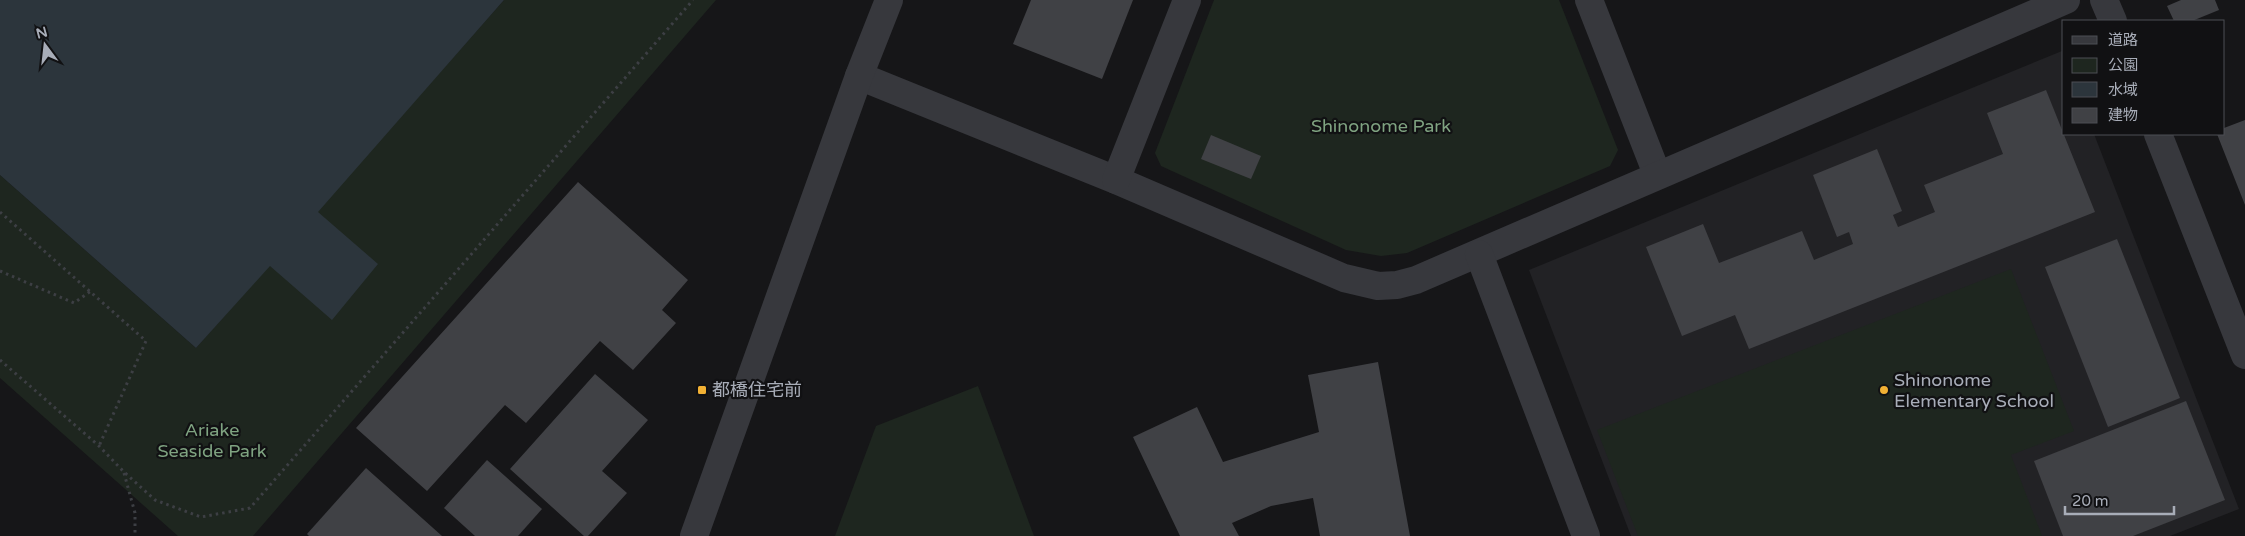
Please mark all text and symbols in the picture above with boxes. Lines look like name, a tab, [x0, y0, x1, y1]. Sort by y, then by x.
north arrow	[20, 20, 70, 70]
legend	[2062, 20, 2225, 135]
text: N	[34, 23, 49, 43]
text: 道路	[2108, 31, 2138, 49]
text: 公園	[2108, 56, 2138, 74]
text: 水域	[2108, 81, 2138, 99]
text: 建物	[2108, 106, 2138, 124]
park label: Shinonome Park	[1311, 115, 1451, 137]
place label: Shinonome Elementary School	[1894, 369, 2054, 412]
place label: 都橋住宅前	[712, 379, 802, 401]
marker: 都橋住宅前	[696, 384, 708, 396]
marker: Shinonome Elementary School	[1878, 384, 1890, 396]
park label: Ariake Seaside Park	[157, 419, 267, 462]
scale bar	[2065, 484, 2174, 516]
text: 20 m	[2072, 492, 2109, 510]

